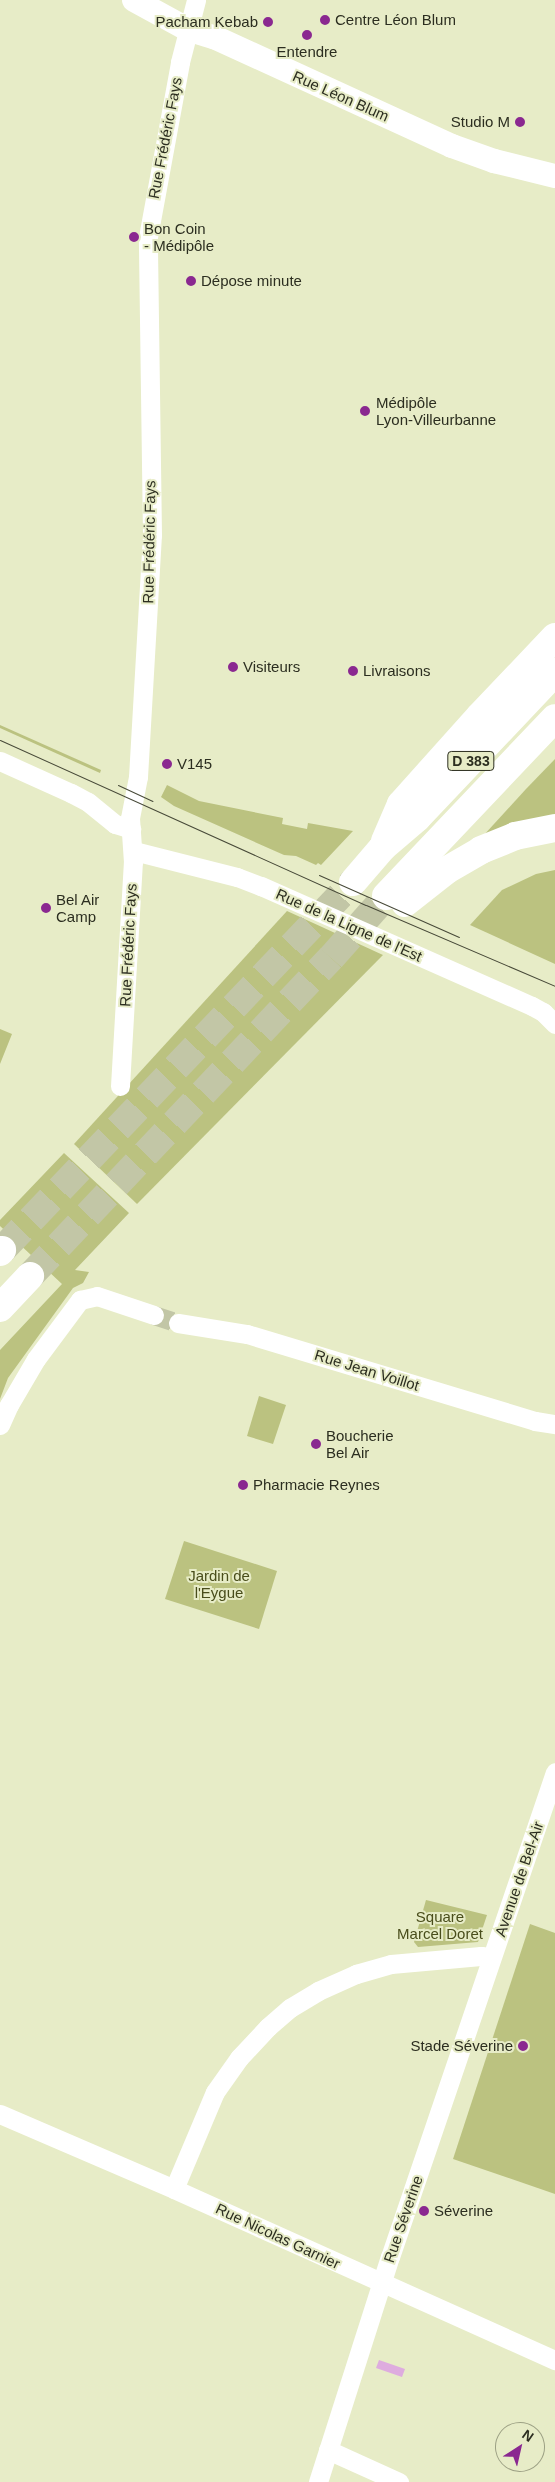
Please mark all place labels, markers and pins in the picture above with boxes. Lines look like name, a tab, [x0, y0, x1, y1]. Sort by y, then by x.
place label: Centre Léon Blum	[335, 11, 456, 29]
place label: Pacham Kebab	[155, 13, 258, 31]
marker: Centre Léon Blum	[319, 14, 331, 26]
marker: Pacham Kebab	[262, 16, 274, 28]
marker: Entendre	[301, 29, 313, 41]
place label: Entendre	[277, 43, 337, 61]
place label: Studio M	[451, 113, 510, 131]
marker: Studio M	[514, 116, 526, 128]
place label: Bon Coin - Médipôle	[144, 219, 214, 254]
marker: Bon Coin - Médipôle	[128, 231, 140, 243]
place label: Dépose minute	[201, 272, 302, 290]
marker: Dépose minute	[185, 275, 197, 287]
place label: Médipôle Lyon-Villeurbanne	[376, 393, 496, 428]
marker: Médipôle Lyon-Villeurbanne	[358, 404, 372, 418]
place label: Visiteurs	[243, 658, 300, 676]
marker: Visiteurs	[227, 661, 239, 673]
place label: Livraisons	[363, 662, 431, 680]
marker: Livraisons	[347, 665, 359, 677]
place label: V145	[177, 755, 212, 773]
marker: V145	[161, 758, 173, 770]
place label: Bel Air Camp	[56, 890, 100, 925]
marker: Bel Air Camp	[40, 902, 52, 914]
place label: Boucherie Bel Air	[326, 1426, 394, 1461]
marker: Boucherie Bel Air	[310, 1438, 322, 1450]
place label: Pharmacie Reynes	[253, 1476, 380, 1494]
marker: Pharmacie Reynes	[237, 1479, 249, 1491]
place label: Stade Séverine	[410, 2037, 513, 2055]
marker: Stade Séverine	[517, 2040, 529, 2052]
place label: Séverine	[434, 2202, 493, 2220]
marker: Séverine	[418, 2205, 430, 2217]

